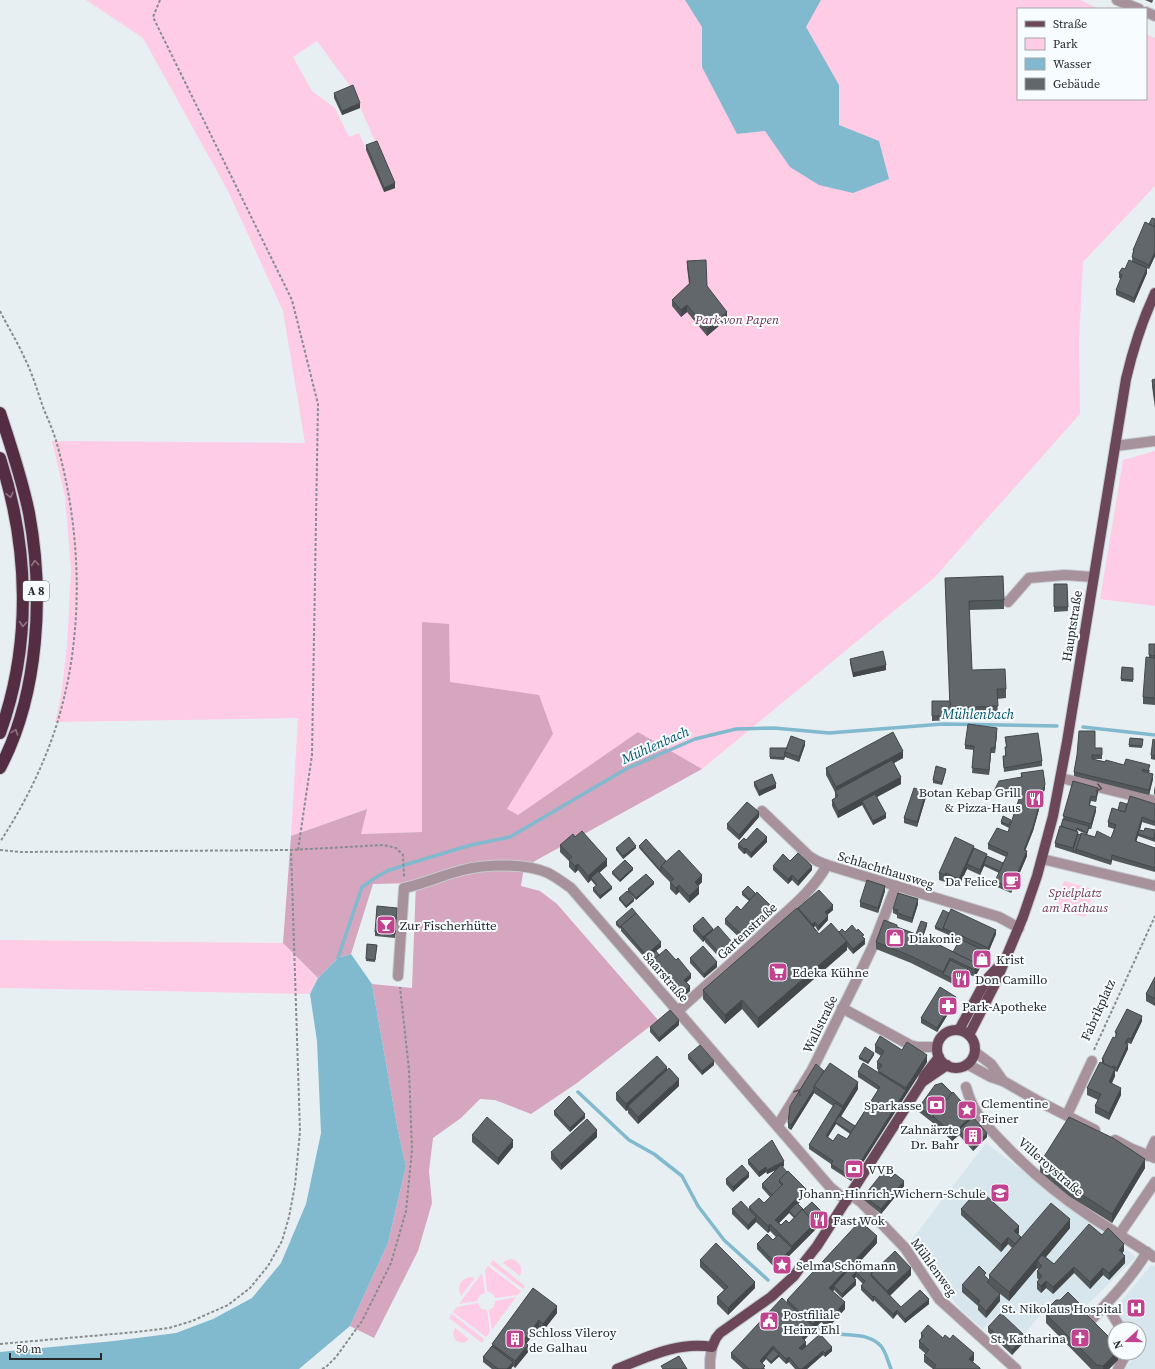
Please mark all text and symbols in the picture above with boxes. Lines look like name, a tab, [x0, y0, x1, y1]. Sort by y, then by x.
legend	[1017, 8, 1147, 100]
text: Straße	[1053, 16, 1087, 32]
text: Park	[1053, 36, 1078, 52]
text: Wasser	[1053, 56, 1091, 72]
text: Gebäude	[1053, 76, 1100, 92]
park label: Park von Papen	[694, 311, 780, 328]
one-way arrow	[5, 491, 14, 498]
one-way arrow	[30, 560, 39, 566]
road number: A 8	[23, 581, 49, 601]
street label: Hauptstraße	[1058, 589, 1086, 663]
one-way arrow	[18, 621, 27, 627]
water label: Mühlenbach	[941, 704, 1015, 724]
water label: Mühlenbach	[617, 721, 693, 769]
one-way arrow	[10, 729, 18, 736]
one-way arrow	[1096, 783, 1102, 791]
place label: Botan Kebap Grill & Pizza-Haus	[919, 784, 1021, 816]
restaurant icon: Botan Kebap Grill & Pizza-Haus	[1024, 788, 1046, 810]
street label: Schlachthausweg	[836, 847, 936, 893]
cafe icon: Da Felice	[1001, 870, 1023, 892]
place label: Da Felice	[945, 873, 998, 890]
park label: Spielplatz am Rathaus	[1042, 884, 1108, 916]
street label: Gartenstraße	[713, 899, 781, 963]
bar icon: Zur Fischerhütte	[375, 914, 397, 936]
place label: Zur Fischerhütte	[400, 917, 497, 934]
shop icon: Diakonie	[884, 927, 906, 949]
place label: Diakonie	[909, 930, 961, 947]
street label: Saarstraße	[639, 948, 693, 1006]
shop icon: Krist	[971, 948, 993, 970]
place label: Krist	[996, 951, 1025, 968]
supermarket icon: Edeka Kühne	[767, 961, 789, 983]
place label: Edeka Kühne	[792, 964, 869, 981]
restaurant icon: Don Camillo	[950, 968, 972, 990]
place label: Don Camillo	[975, 971, 1048, 988]
street label: Fabrikplatz	[1077, 977, 1119, 1043]
street label: Wallstraße	[799, 992, 841, 1056]
pharmacy icon: Park-Apotheke	[937, 995, 959, 1017]
place label: Park-Apotheke	[962, 998, 1047, 1015]
one-way arrow	[794, 1089, 801, 1096]
bank icon: Sparkasse	[925, 1094, 947, 1116]
place label: Clementine Feiner	[981, 1095, 1049, 1127]
place label: Sparkasse	[864, 1097, 922, 1114]
place icon: Clementine Feiner	[956, 1099, 978, 1121]
place label: Zahnärzte Dr. Bahr	[901, 1121, 959, 1153]
building icon: Zahnärzte Dr. Bahr	[962, 1125, 984, 1147]
street label: Villeroystraße	[1015, 1134, 1088, 1200]
bank icon: VVB	[843, 1158, 865, 1180]
place label: VVB	[868, 1161, 894, 1178]
school or university icon: Johann-Hinrich-Wichern-Schule	[989, 1182, 1011, 1204]
place label: Johann-Hinrich-Wichern-Schule	[798, 1185, 986, 1202]
restaurant icon: Fast Wok	[808, 1209, 830, 1231]
place label: Fast Wok	[833, 1212, 886, 1229]
street label: Mühlenweg	[907, 1235, 961, 1300]
place icon: Selma Schömann	[771, 1254, 793, 1276]
place label: Selma Schömann	[796, 1257, 896, 1274]
hospital icon: St. Nikolaus Hospital	[1125, 1297, 1147, 1319]
place label: St. Nikolaus Hospital	[1002, 1300, 1122, 1317]
place label: Postfiliale Heinz Ehl	[783, 1306, 841, 1338]
public building icon: Postfiliale Heinz Ehl	[758, 1310, 780, 1332]
north arrow	[1107, 1321, 1147, 1361]
place label: Schloss Vileroy de Galhau	[529, 1324, 617, 1356]
church icon: St. Katharina	[1069, 1327, 1091, 1349]
building icon: Schloss Vileroy de Galhau	[504, 1328, 526, 1350]
place label: St. Katharina	[991, 1330, 1066, 1347]
scale bar	[10, 1335, 101, 1361]
text: N	[1110, 1338, 1127, 1351]
text: 50 m	[16, 1341, 42, 1357]

